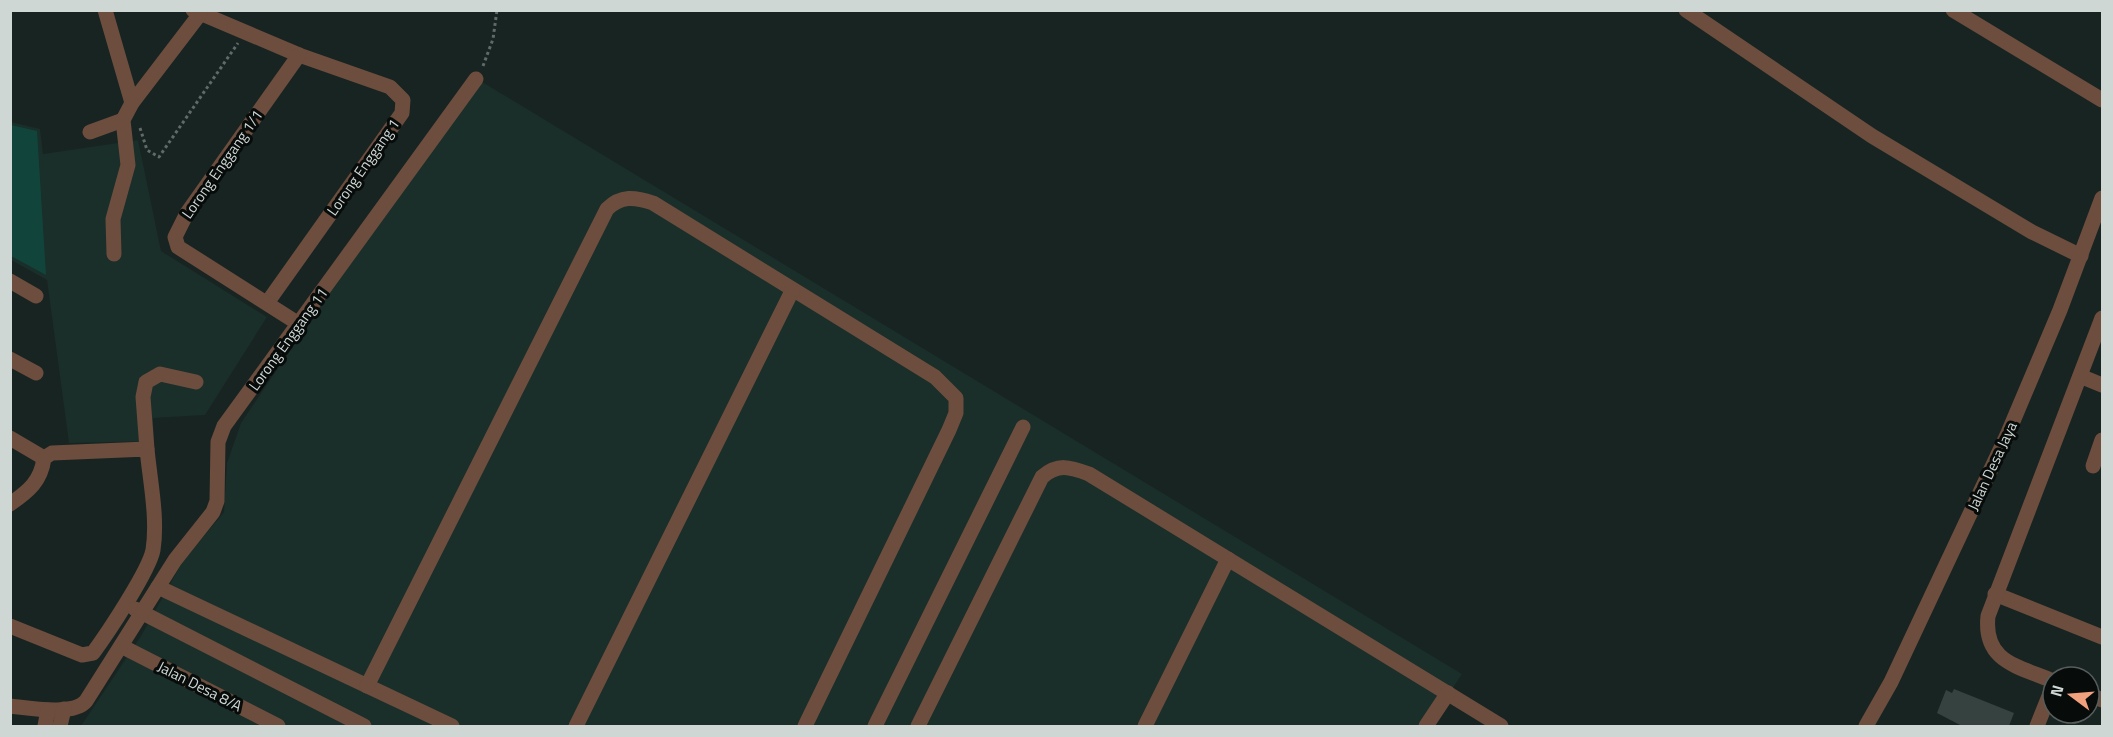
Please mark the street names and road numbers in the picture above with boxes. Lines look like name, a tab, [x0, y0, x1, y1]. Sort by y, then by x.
street label: Lorong Enggang 1/1	[176, 105, 268, 223]
street label: Lorong Enggang 1	[321, 114, 405, 220]
street label: Lorong Enggang 11	[243, 283, 333, 395]
street label: Jalan Desa Jaya	[1961, 417, 2023, 514]
street label: Jalan Desa 8/A	[154, 655, 246, 717]

